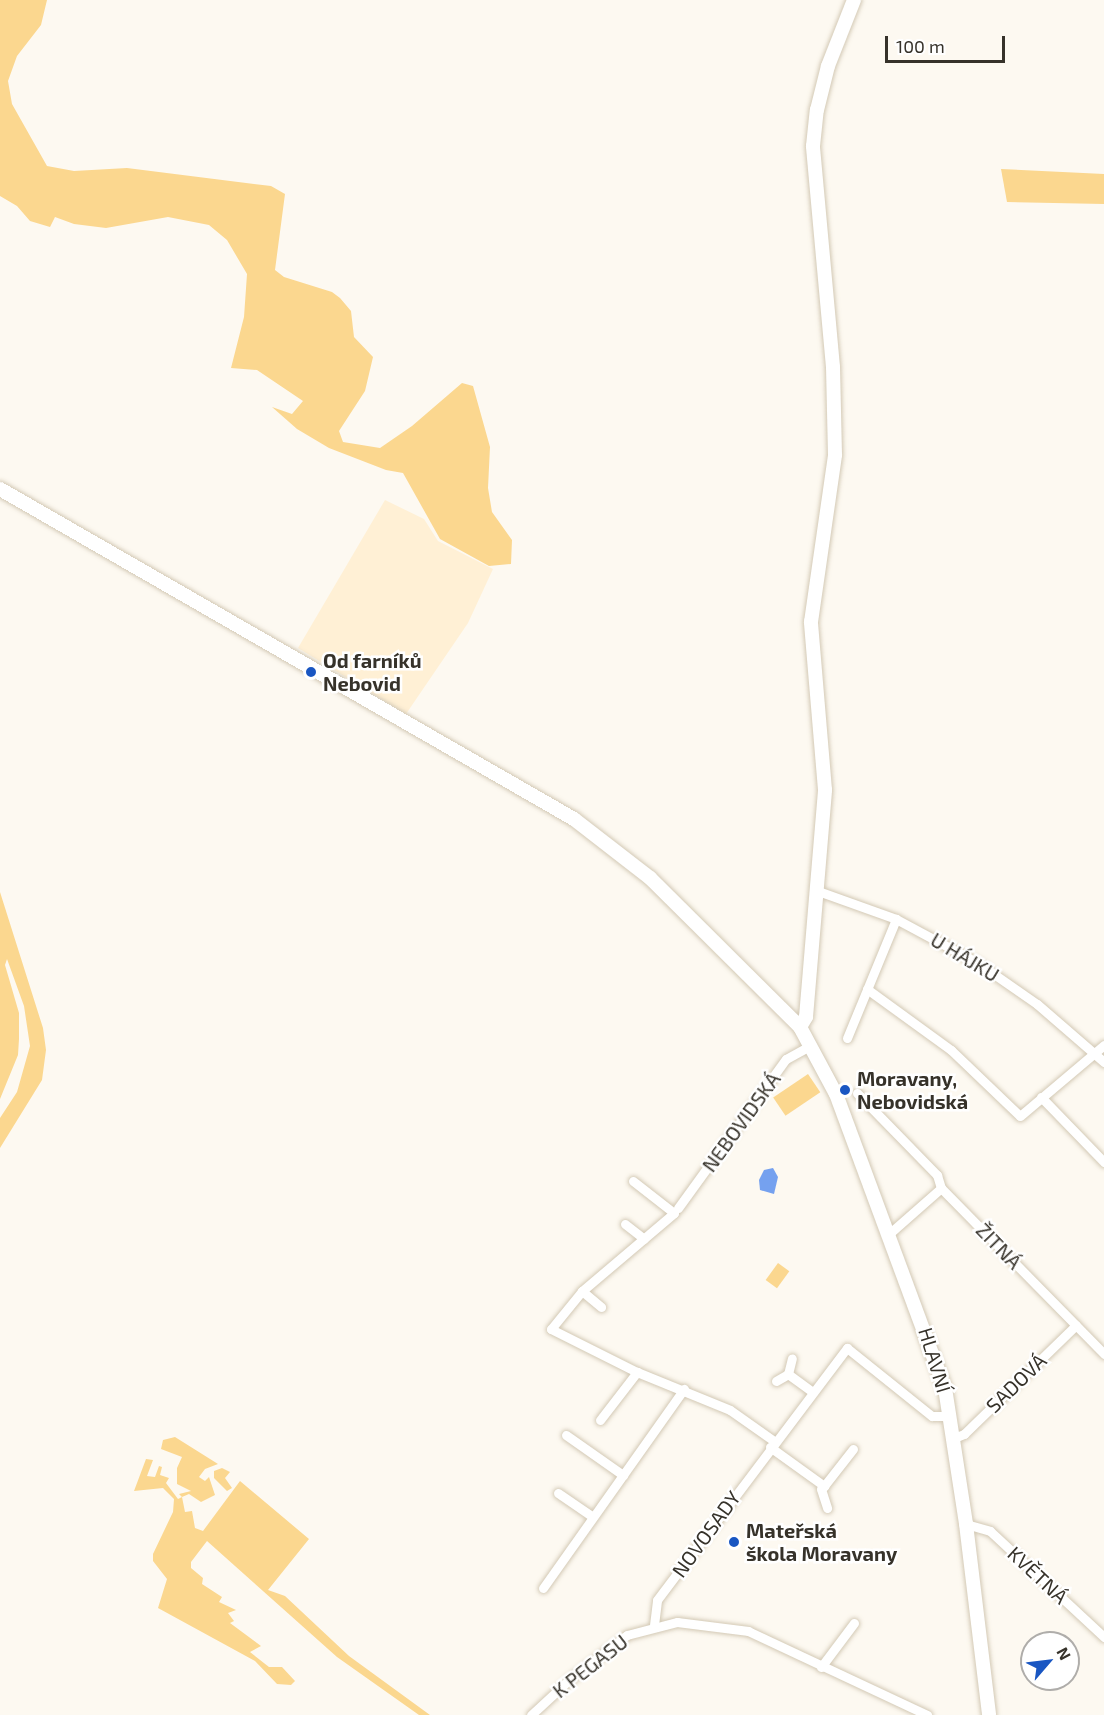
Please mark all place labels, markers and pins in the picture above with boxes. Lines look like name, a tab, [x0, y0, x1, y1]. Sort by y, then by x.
place label: Od farníků Nebovid	[323, 648, 422, 695]
marker: Od farníků Nebovid	[304, 665, 318, 679]
place label: Moravany, Nebovidská	[857, 1066, 968, 1113]
marker: Moravany, Nebovidská	[838, 1083, 852, 1097]
place label: Mateřská škola Moravany	[746, 1518, 897, 1565]
marker: Mateřská škola Moravany	[727, 1535, 741, 1549]

